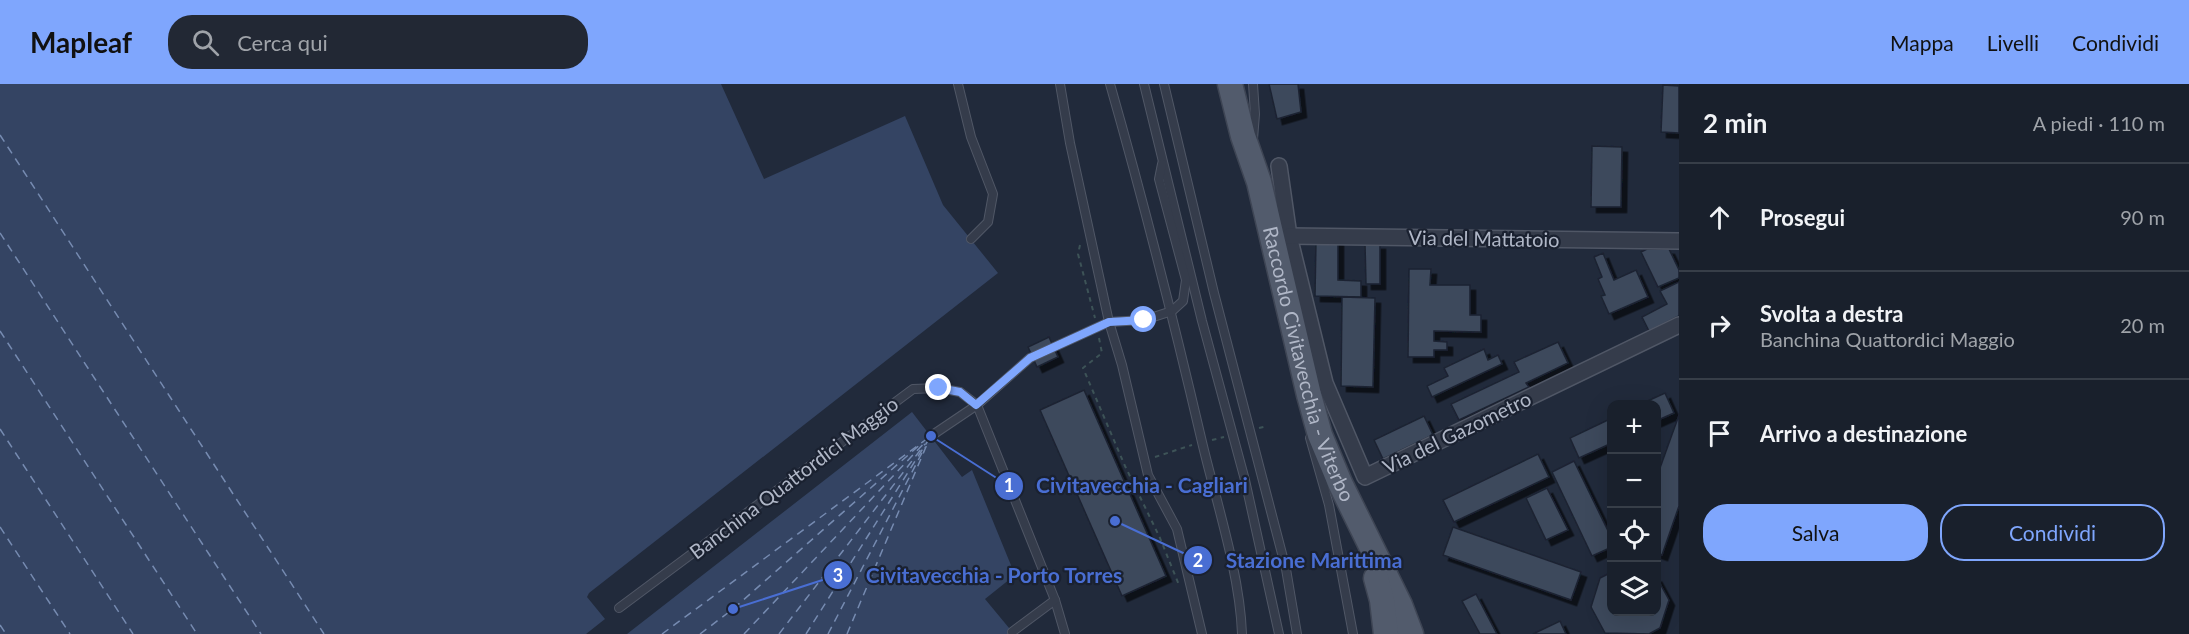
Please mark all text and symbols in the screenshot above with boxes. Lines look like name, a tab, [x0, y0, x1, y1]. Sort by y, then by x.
search box	[168, 15, 588, 69]
text: Mapleaf	[30, 25, 132, 59]
icon: search	[189, 26, 222, 59]
text: Cerca qui	[237, 29, 328, 56]
text: Mappa	[1890, 30, 1954, 55]
text: Livelli	[1987, 30, 2039, 55]
text: Condividi	[2072, 30, 2159, 55]
text: 2 min	[1703, 107, 1767, 139]
text: A piedi · 110 m	[2033, 111, 2165, 135]
icon: ahead	[1703, 201, 1736, 234]
text: Prosegui	[1760, 204, 1845, 231]
text: 90 m	[2120, 205, 2165, 229]
street label: Raccordo Civitavecchia - Viterbo	[1259, 224, 1360, 505]
street label: Via del Mattatoio	[1408, 225, 1560, 251]
text: Svolta a destra	[1760, 300, 1903, 327]
route start	[1130, 306, 1156, 332]
icon: right	[1703, 309, 1736, 342]
text: 20 m	[2120, 313, 2165, 337]
text: Banchina Quattordici Maggio	[1760, 327, 2015, 351]
route end	[925, 374, 951, 400]
street label: Via del Gazometro	[1378, 386, 1535, 478]
street label: Banchina Quattordici Maggio	[684, 391, 902, 563]
map controls	[1607, 400, 1661, 616]
button: +	[1607, 400, 1661, 454]
icon: arrive	[1703, 417, 1736, 450]
text: Arrivo a destinazione	[1760, 420, 1967, 447]
button: −	[1607, 454, 1661, 508]
callout: Civitavecchia - Cagliari	[994, 466, 1260, 505]
text: Civitavecchia - Cagliari	[1036, 472, 1248, 497]
text: 1	[1004, 474, 1014, 496]
button: Salva	[1703, 504, 1928, 561]
button: Condividi	[1940, 504, 2165, 561]
button: locate	[1607, 508, 1661, 562]
callout: Stazione Marittima	[1183, 541, 1414, 580]
text: Stazione Marittima	[1226, 547, 1402, 572]
text: 2	[1193, 549, 1203, 571]
callout: Civitavecchia - Porto Torres	[823, 556, 1134, 595]
text: Civitavecchia - Porto Torres	[866, 562, 1122, 587]
button: layers	[1607, 562, 1661, 616]
text: 3	[833, 564, 843, 586]

